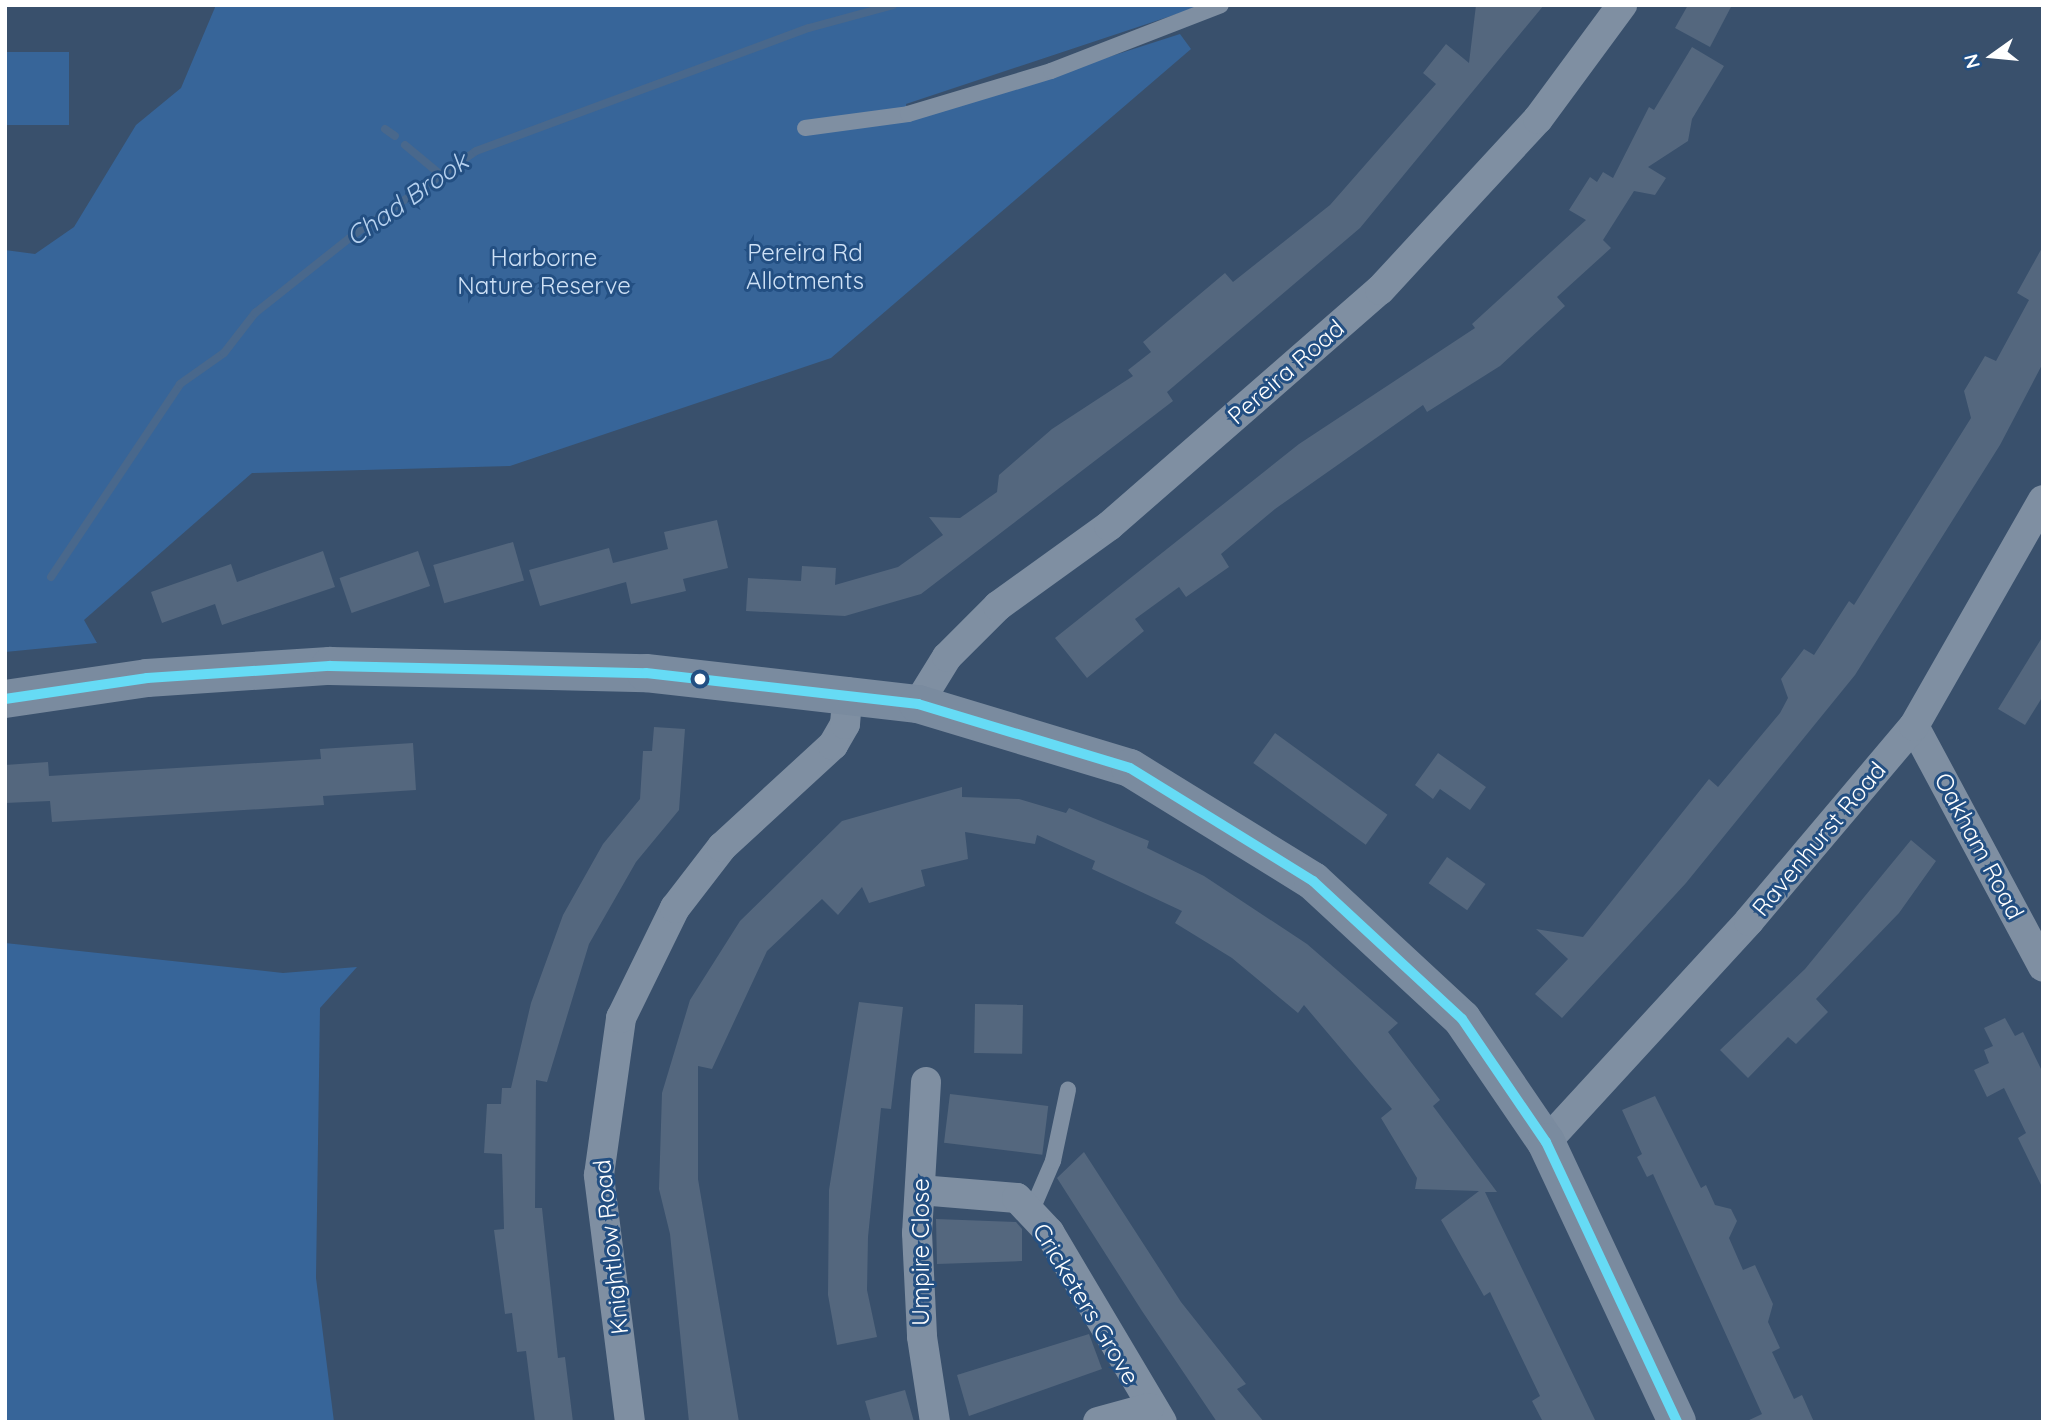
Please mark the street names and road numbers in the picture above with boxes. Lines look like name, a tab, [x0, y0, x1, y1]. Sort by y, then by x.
street label: Pereira Road	[1222, 314, 1350, 430]
street label: Ravenhurst Road	[1746, 756, 1892, 922]
street label: Oakham Road	[1928, 768, 2030, 924]
street label: Knightlow Road	[587, 1158, 635, 1336]
street label: Umpire Close	[907, 1178, 935, 1326]
street label: Cricketers Grove	[1027, 1218, 1145, 1390]

